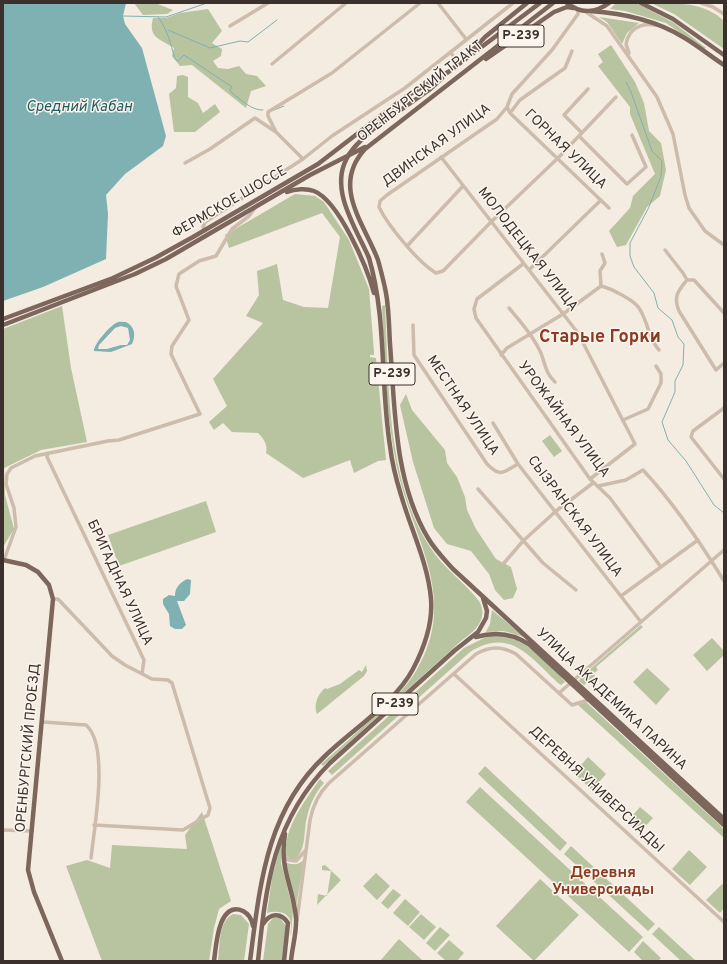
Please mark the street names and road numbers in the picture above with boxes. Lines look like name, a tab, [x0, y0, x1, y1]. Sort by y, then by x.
road number: Р-239	[498, 25, 544, 47]
street label: ОРЕНБУРГСКИЙ ТРАКТ	[355, 38, 487, 146]
street label: ДВИНСКАЯ УЛИЦА	[379, 101, 495, 191]
street label: ГОРНАЯ УЛИЦА	[520, 107, 610, 193]
street label: ФЕРМСКОЕ ШОССЕ	[170, 163, 290, 243]
street label: МОЛОДЕЦКАЯ УЛИЦА	[473, 185, 581, 315]
street label: МЕСТНАЯ УЛИЦА	[422, 353, 502, 459]
street label: УРОЖАЙНАЯ УЛИЦА	[514, 358, 612, 482]
road number: Р-239	[369, 363, 415, 385]
street label: СЫЗРАНСКАЯ УЛИЦА	[523, 453, 625, 581]
street label: БРИГАДНАЯ УЛИЦА	[83, 518, 155, 648]
street label: УЛИЦА АКАДЕМИКА ПАРИНА	[532, 626, 690, 774]
street label: ОРЕНБУРГСКИЙ ПРОЕЗД	[13, 663, 45, 833]
road number: Р-239	[372, 693, 418, 715]
street label: ДЕРЕВНЯ УНИВЕРСИАДЫ	[525, 723, 667, 857]

